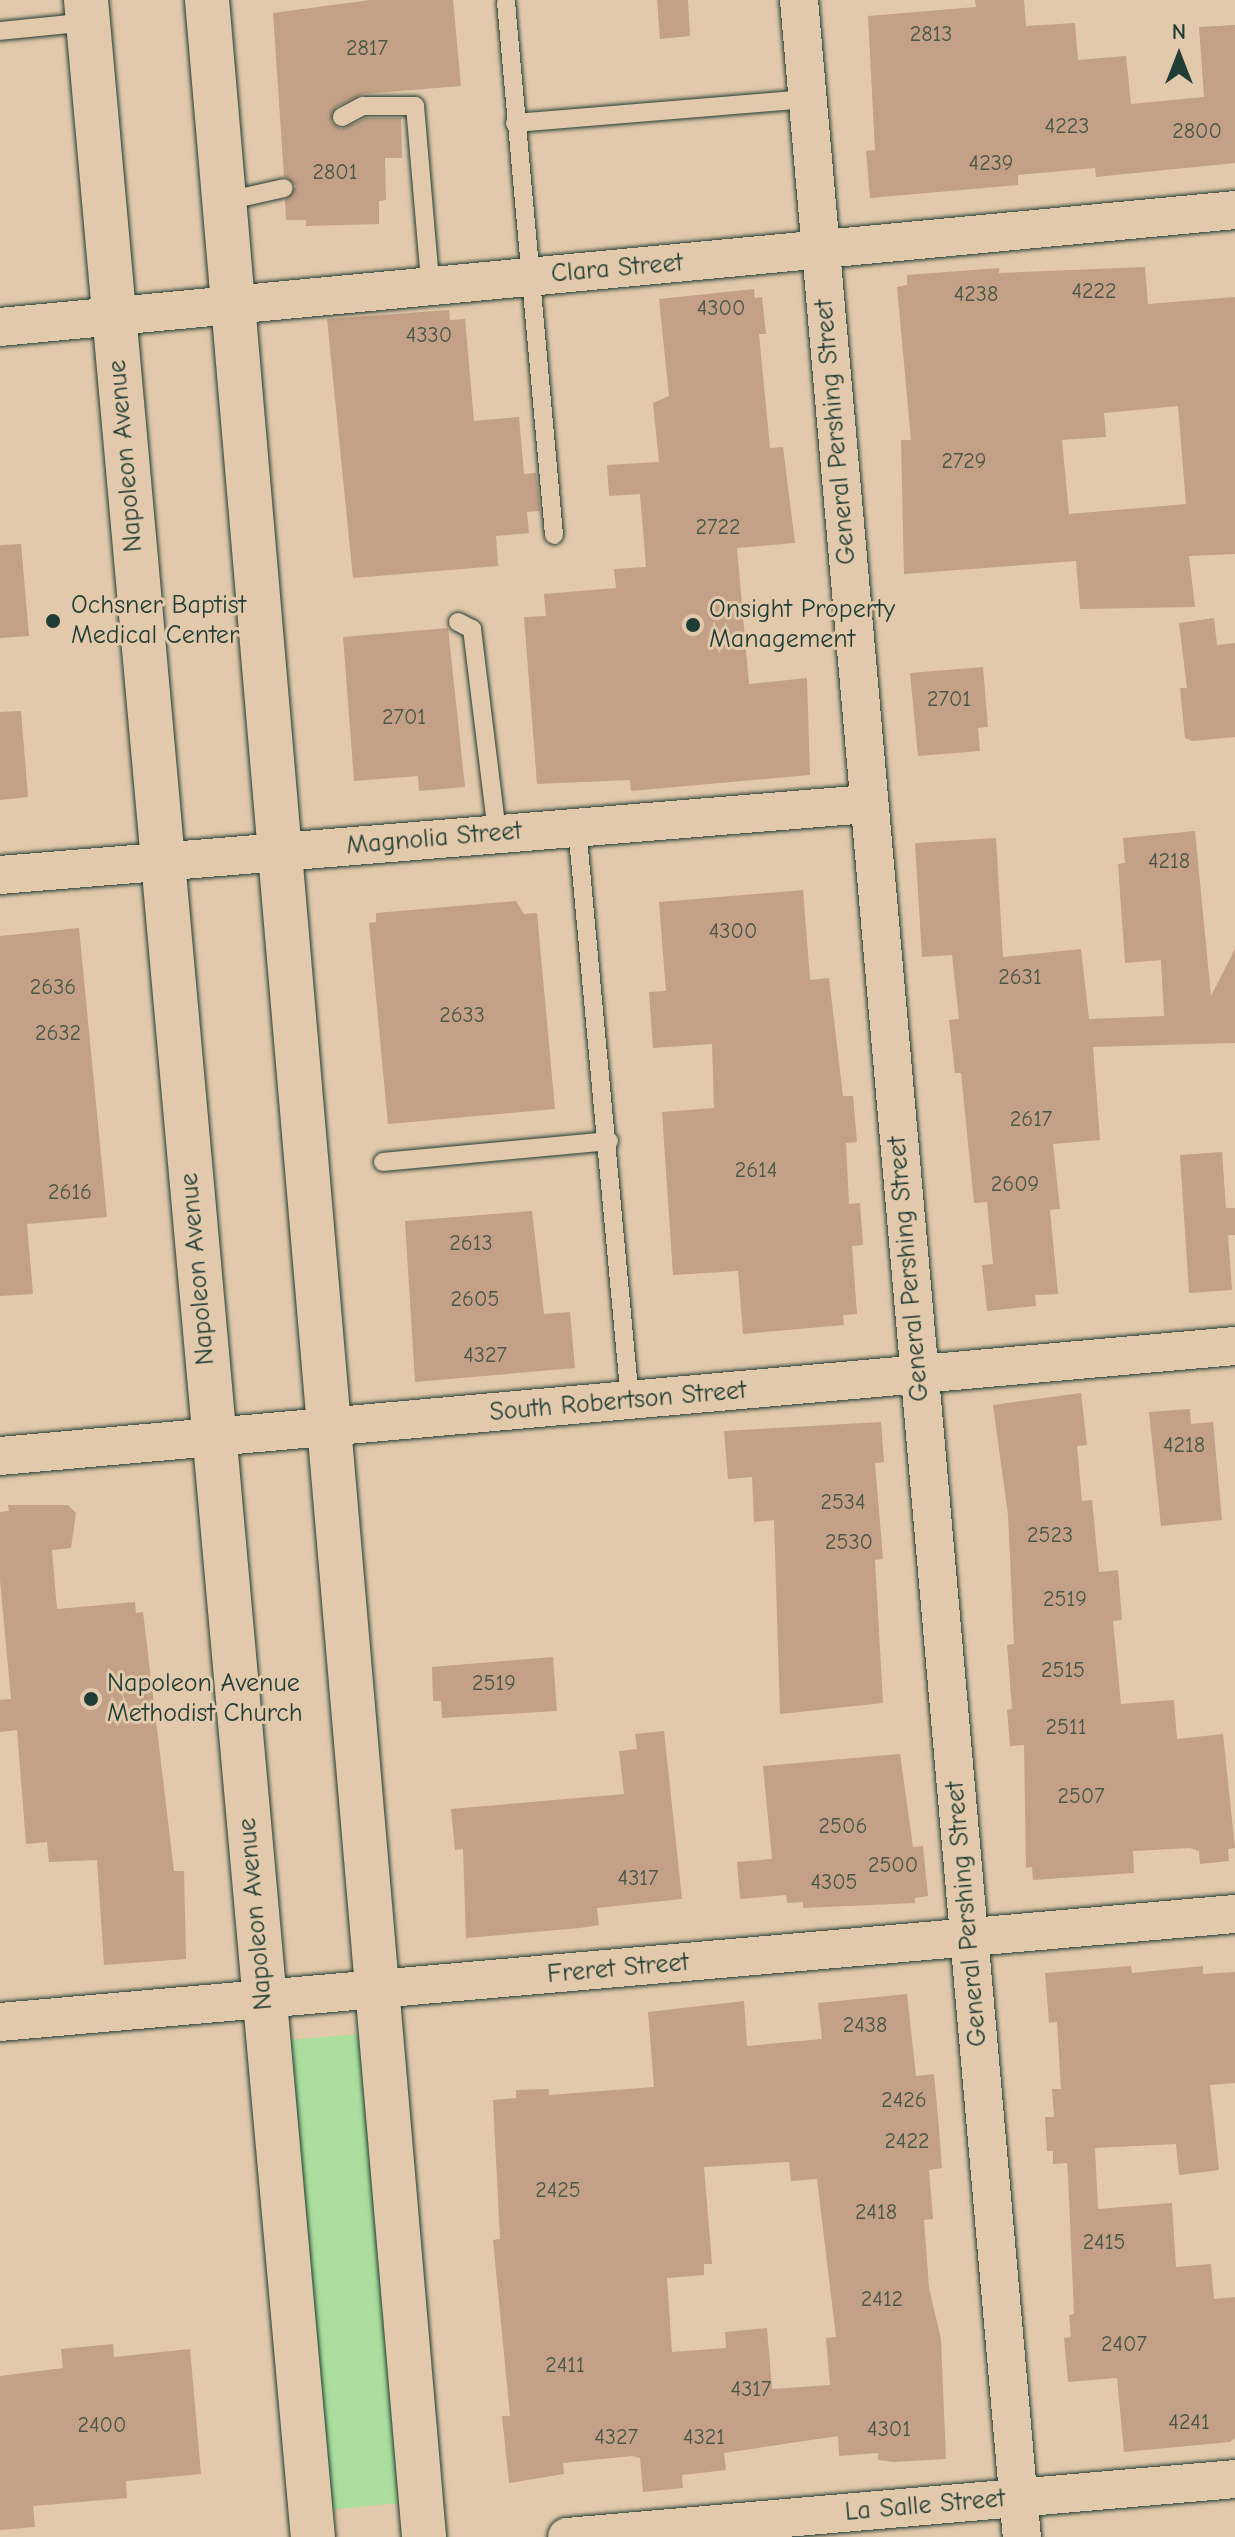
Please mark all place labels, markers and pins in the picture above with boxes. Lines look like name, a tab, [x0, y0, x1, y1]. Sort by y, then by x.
place label: Ochsner Baptist Medical Center	[71, 590, 246, 652]
place label: Onsight Property Management	[709, 594, 895, 656]
marker: Ochsner Baptist Medical Center	[42, 610, 64, 632]
marker: Onsight Property Management	[684, 616, 702, 634]
place label: Napoleon Avenue Methodist Church	[107, 1668, 303, 1730]
marker: Napoleon Avenue Methodist Church	[82, 1690, 100, 1708]

